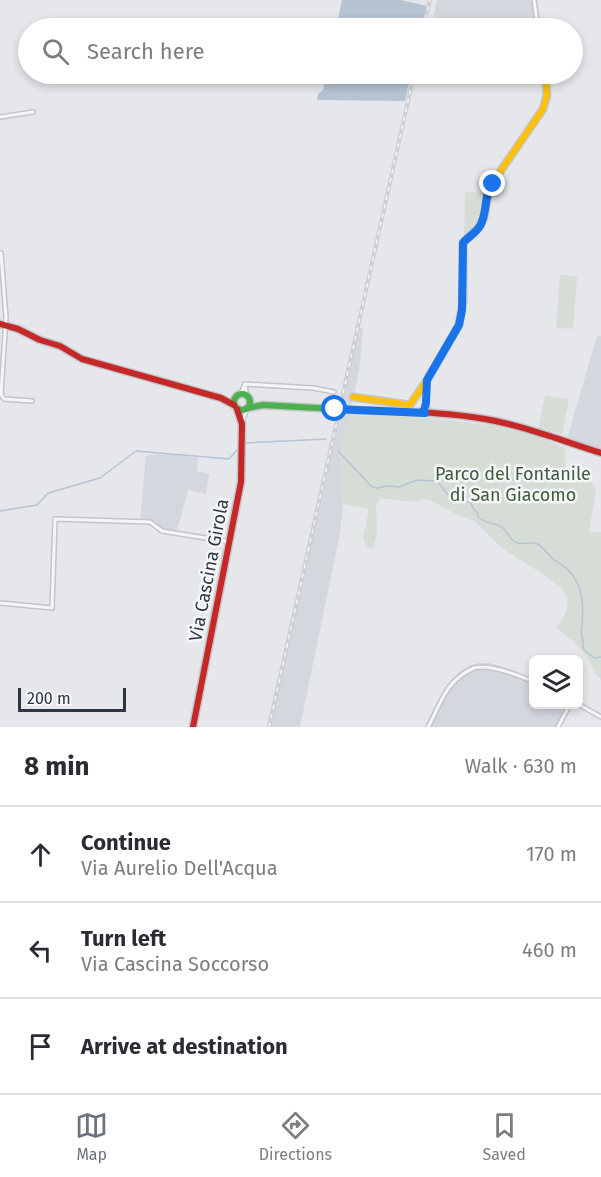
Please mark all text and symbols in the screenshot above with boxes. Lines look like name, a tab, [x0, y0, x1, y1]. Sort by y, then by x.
search box	[18, 18, 583, 84]
icon: search	[39, 35, 72, 68]
text: Search here	[87, 38, 205, 65]
route end	[479, 170, 505, 196]
route start	[321, 395, 347, 421]
park label: Parco del Fontanile di San Giacomo	[435, 463, 591, 506]
street label: Via Cascina Girola	[184, 497, 234, 643]
map controls	[529, 655, 583, 709]
button: layers	[529, 655, 583, 709]
scale bar	[18, 685, 126, 712]
text: 200 m	[27, 689, 71, 708]
text: 8 min	[24, 751, 90, 782]
text: Walk · 630 m	[465, 754, 577, 778]
text: Continue	[81, 829, 171, 856]
icon: ahead	[24, 838, 57, 871]
text: 170 m	[526, 842, 577, 866]
text: Via Aurelio Dell'Acqua	[81, 856, 278, 880]
text: Turn left	[81, 925, 166, 952]
icon: left	[24, 934, 57, 967]
text: 460 m	[522, 938, 577, 962]
text: Via Cascina Soccorso	[81, 952, 269, 976]
icon: arrive	[24, 1030, 57, 1063]
text: Arrive at destination	[81, 1033, 288, 1060]
tab: Map	[75, 1109, 108, 1164]
tab: Directions	[259, 1109, 332, 1164]
tab: Saved	[482, 1109, 526, 1164]

